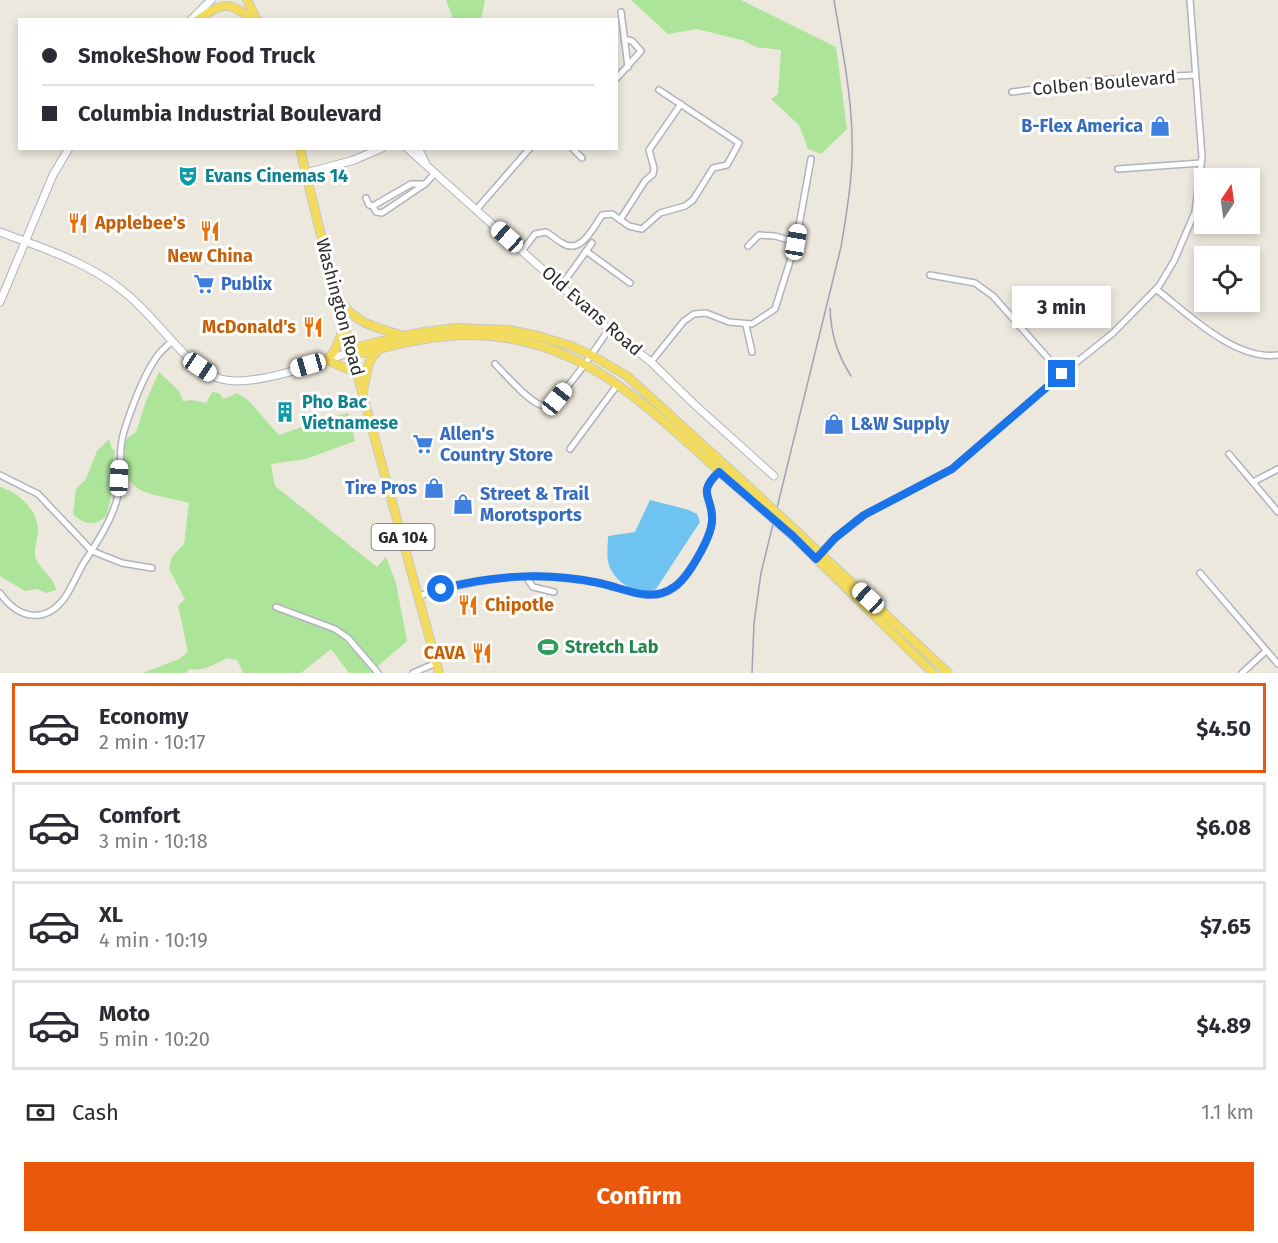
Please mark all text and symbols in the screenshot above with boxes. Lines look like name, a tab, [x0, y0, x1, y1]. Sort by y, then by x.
text: SmokeShow Food Truck	[78, 42, 315, 69]
street label: Colben Boulevard	[1031, 66, 1177, 100]
text: Columbia Industrial Boulevard	[78, 100, 382, 127]
shop icon: B-Flex America	[1148, 114, 1172, 138]
place label: B-Flex America	[1021, 115, 1143, 137]
theatre icon: Evans Cinemas 14	[176, 164, 200, 188]
place label: Evans Cinemas 14	[205, 165, 348, 187]
north arrow	[1194, 168, 1260, 234]
map controls	[1194, 168, 1260, 312]
restaurant icon: Applebee's	[66, 211, 90, 235]
place label: Applebee's	[94, 212, 186, 234]
car	[488, 218, 526, 256]
restaurant icon: New China	[198, 219, 222, 243]
car	[784, 223, 808, 261]
street label: Washington Road	[311, 236, 369, 378]
place label: New China	[167, 245, 253, 267]
button: locate	[1194, 246, 1260, 312]
street label: Old Evans Road	[537, 261, 647, 361]
supermarket icon: Publix	[192, 272, 216, 296]
place label: Publix	[221, 273, 273, 295]
callout: 3 min	[1012, 287, 1112, 329]
text: 3 min	[1037, 295, 1086, 319]
restaurant icon: McDonald's	[301, 315, 325, 339]
place label: McDonald's	[202, 316, 296, 338]
car	[180, 349, 220, 385]
car	[288, 351, 328, 379]
route end	[1048, 360, 1075, 387]
car	[539, 379, 575, 419]
place label: Pho Bac Vietnamese	[301, 391, 398, 434]
building icon: Pho Bac Vietnamese	[273, 400, 297, 424]
shop icon: L&W Supply	[822, 412, 846, 436]
place label: L&W Supply	[851, 413, 950, 435]
place label: Allen's Country Store	[439, 423, 553, 466]
supermarket icon: Allen's Country Store	[411, 432, 435, 456]
car	[109, 460, 129, 496]
shop icon: Tire Pros	[422, 476, 446, 500]
place label: Tire Pros	[345, 477, 417, 499]
place label: Street & Trail Morotsports	[480, 483, 590, 526]
shop icon: Street & Trail Morotsports	[451, 492, 475, 516]
road number: GA 104	[372, 524, 434, 550]
route start	[427, 575, 454, 602]
car	[849, 579, 887, 617]
restaurant icon: Chipotle	[456, 593, 480, 617]
place label: Chipotle	[485, 594, 554, 616]
sports icon: Stretch Lab	[536, 635, 560, 659]
place label: Stretch Lab	[565, 636, 659, 658]
restaurant icon: CAVA	[470, 641, 494, 665]
place label: CAVA	[424, 642, 465, 664]
icon: car	[27, 701, 81, 755]
text: Economy	[99, 703, 188, 730]
text: $4.50	[1196, 715, 1251, 742]
text: 2 min · 10:17	[99, 730, 205, 754]
icon: car	[27, 800, 81, 854]
text: Comfort	[99, 802, 180, 829]
text: $6.08	[1196, 814, 1251, 841]
text: 3 min · 10:18	[99, 829, 208, 853]
icon: car	[27, 899, 81, 953]
text: XL	[99, 901, 123, 928]
text: $7.65	[1200, 913, 1251, 940]
text: 4 min · 10:19	[99, 928, 208, 952]
icon: car	[27, 998, 81, 1052]
text: Moto	[99, 1000, 150, 1027]
text: $4.89	[1196, 1012, 1251, 1039]
text: 5 min · 10:20	[99, 1027, 210, 1051]
icon: cash	[24, 1096, 57, 1129]
text: Cash	[72, 1099, 119, 1126]
text: 1.1 km	[1201, 1100, 1254, 1124]
button: Confirm	[24, 1162, 1254, 1231]

